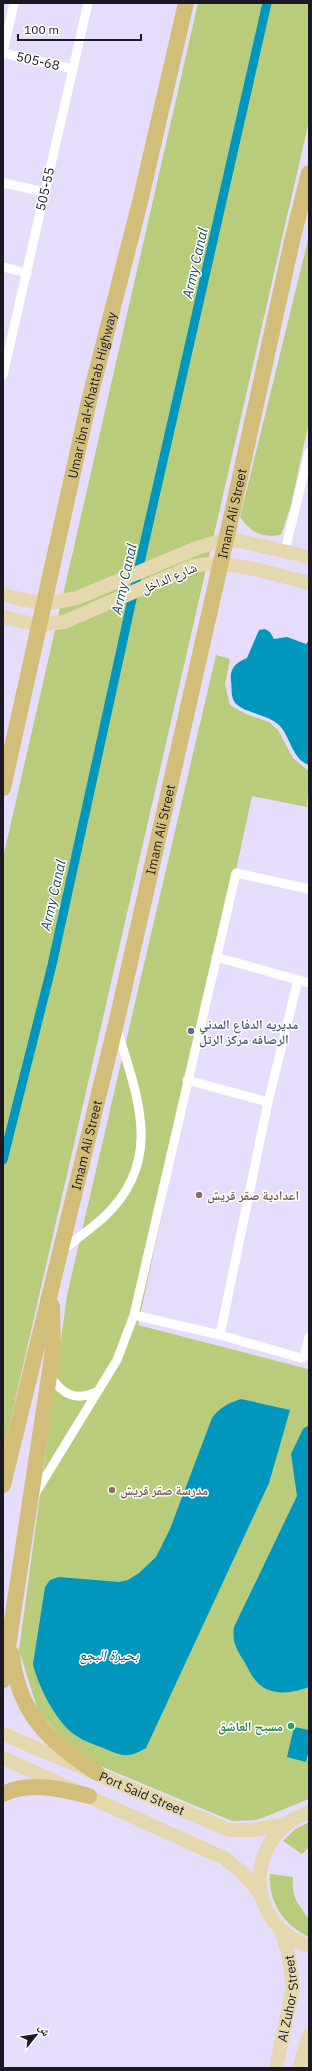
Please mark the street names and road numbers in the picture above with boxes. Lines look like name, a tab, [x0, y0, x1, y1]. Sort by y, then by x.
street label: 505-68	[15, 48, 62, 74]
street label: 505-55	[32, 166, 58, 212]
street label: Umar ibn al-Khattab Highway	[64, 309, 120, 480]
street label: Imam Ali Street	[213, 467, 250, 560]
street label: شارع الداخل	[139, 559, 200, 598]
street label: Imam Ali Street	[142, 783, 179, 876]
street label: Imam Ali Street	[67, 1098, 106, 1192]
street label: Port Said Street	[97, 1767, 187, 1819]
street label: Al Zuhor Street	[273, 1954, 302, 2043]

